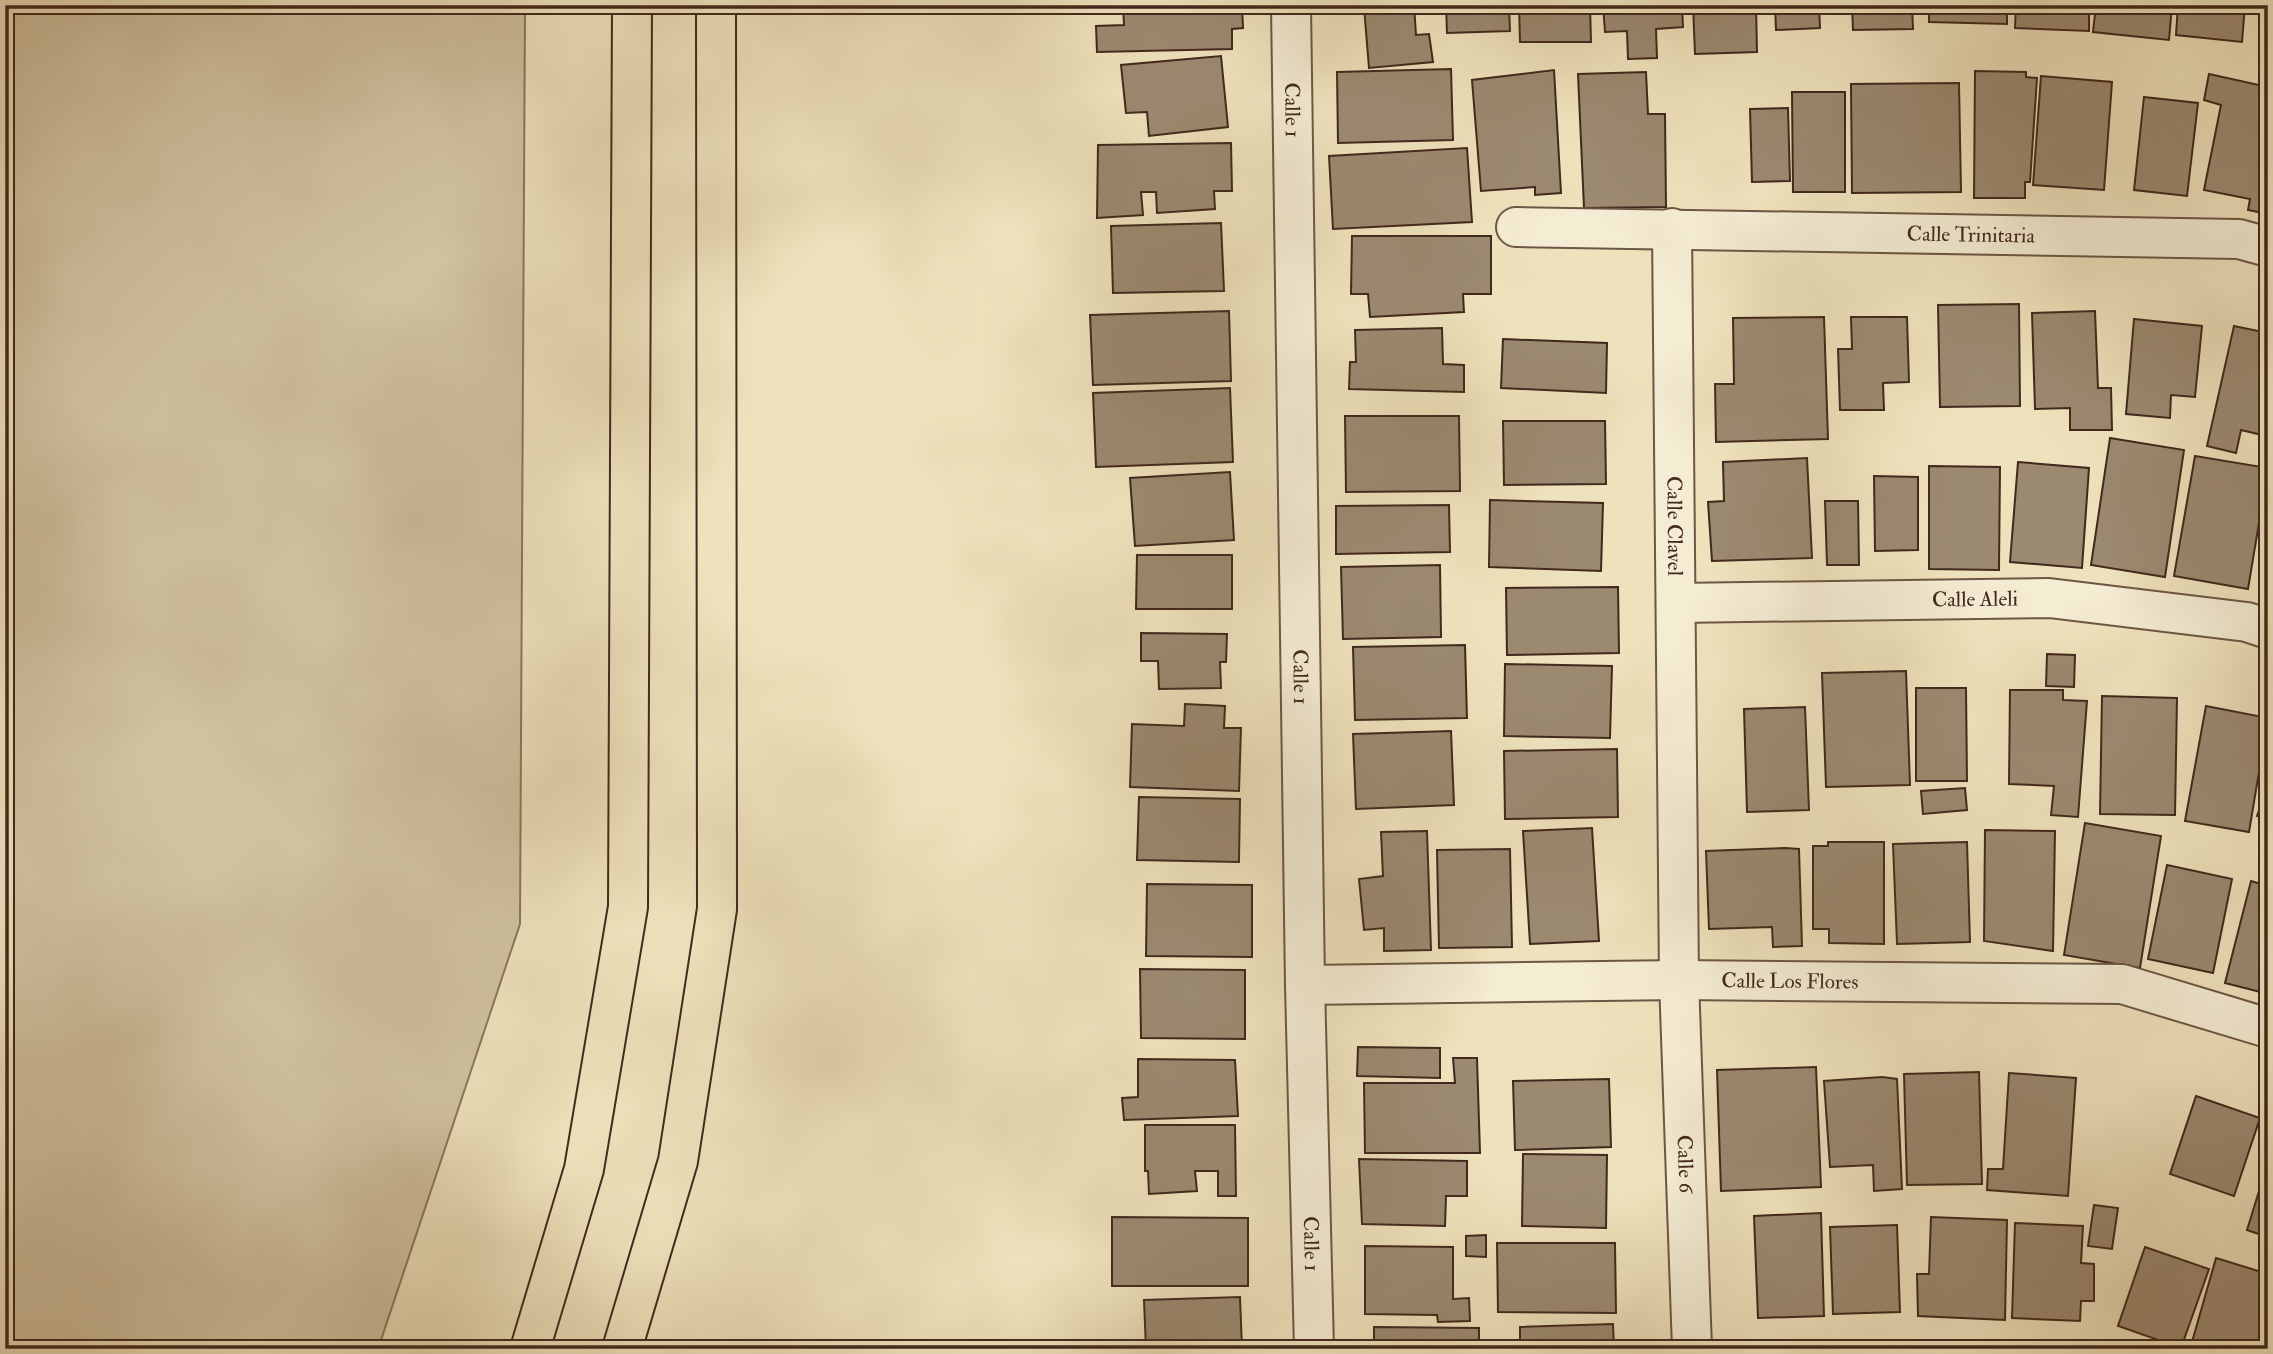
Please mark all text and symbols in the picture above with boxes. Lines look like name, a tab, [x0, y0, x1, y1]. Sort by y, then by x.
street label: Calle 1	[1279, 82, 1306, 138]
street label: Calle Trinitaria	[1907, 220, 2036, 249]
street label: Calle Clavel	[1661, 476, 1689, 577]
street label: Calle Aleli	[1932, 585, 2019, 613]
street label: Calle 1	[1287, 649, 1314, 705]
street label: Calle Los Flores	[1721, 967, 1859, 995]
street label: Calle 6	[1671, 1134, 1700, 1195]
street label: Calle 1	[1297, 1216, 1326, 1272]

